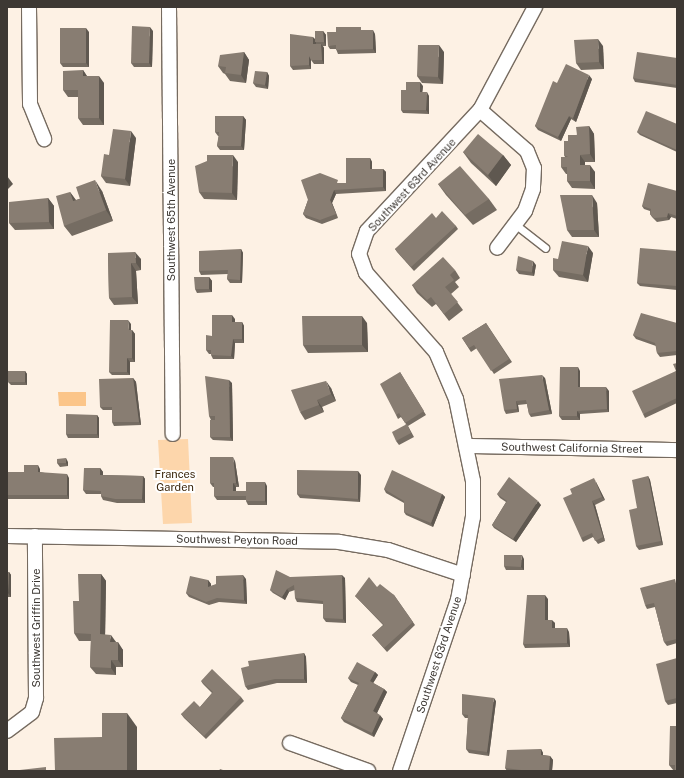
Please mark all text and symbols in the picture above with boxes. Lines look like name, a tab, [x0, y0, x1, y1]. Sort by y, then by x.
street label: Southwest 63rd Avenue	[365, 136, 459, 234]
street label: Southwest 65th Avenue	[164, 159, 178, 281]
street label: Southwest California Street	[501, 440, 643, 456]
park label: Frances Garden	[155, 468, 195, 494]
street label: Southwest Peyton Road	[176, 532, 298, 548]
street label: Southwest Griffin Drive	[29, 568, 43, 688]
street label: Southwest 63rd Avenue	[414, 595, 464, 715]

